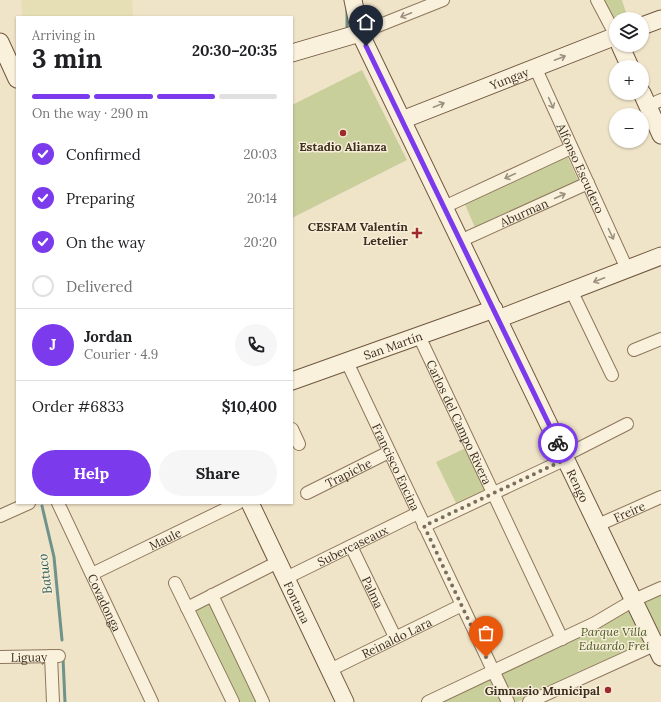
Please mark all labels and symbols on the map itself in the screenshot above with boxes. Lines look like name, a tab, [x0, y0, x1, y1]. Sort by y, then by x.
pin	[349, 5, 383, 46]
one-way arrow	[401, 11, 413, 19]
one-way arrow	[553, 53, 565, 61]
street label: Yungay	[486, 63, 531, 93]
one-way arrow	[548, 96, 555, 108]
one-way arrow	[432, 101, 444, 109]
street label: Alfonso Escudero	[554, 120, 608, 215]
marker: Estadio Alianza	[338, 128, 348, 138]
place label: Estadio Alianza	[299, 139, 388, 154]
one-way arrow	[505, 173, 517, 180]
one-way arrow	[553, 192, 565, 199]
street label: Aburman	[496, 195, 550, 230]
place label: CESFAM Valentín Letelier	[308, 219, 408, 248]
marker: CESFAM Valentín Letelier	[411, 227, 423, 239]
one-way arrow	[608, 227, 615, 239]
one-way arrow	[593, 276, 605, 284]
street label: San Martín	[361, 328, 424, 362]
street label: Carlos del Campo Rivera	[424, 357, 495, 487]
street label: Francisco Encina	[370, 421, 424, 513]
courier	[538, 423, 578, 463]
street label: Trapiche	[323, 454, 374, 490]
street label: Rengo	[564, 466, 593, 504]
street label: Freire	[611, 497, 648, 525]
street label: Subercaseaux	[315, 521, 391, 569]
street label: Maule	[146, 524, 184, 553]
water label: Batuco	[34, 553, 56, 595]
street label: Covadonga	[85, 571, 125, 634]
street label: Palma	[359, 574, 387, 610]
street label: Fontana	[281, 579, 314, 626]
street label: Reinaldo Lara	[359, 614, 434, 661]
pin	[469, 616, 503, 657]
park label: Parque Villa Eduardo Frei	[579, 624, 649, 653]
street label: Liguay	[11, 649, 48, 664]
place label: Gimnasio Municipal	[485, 683, 600, 698]
marker: Gimnasio Municipal	[603, 685, 613, 695]

